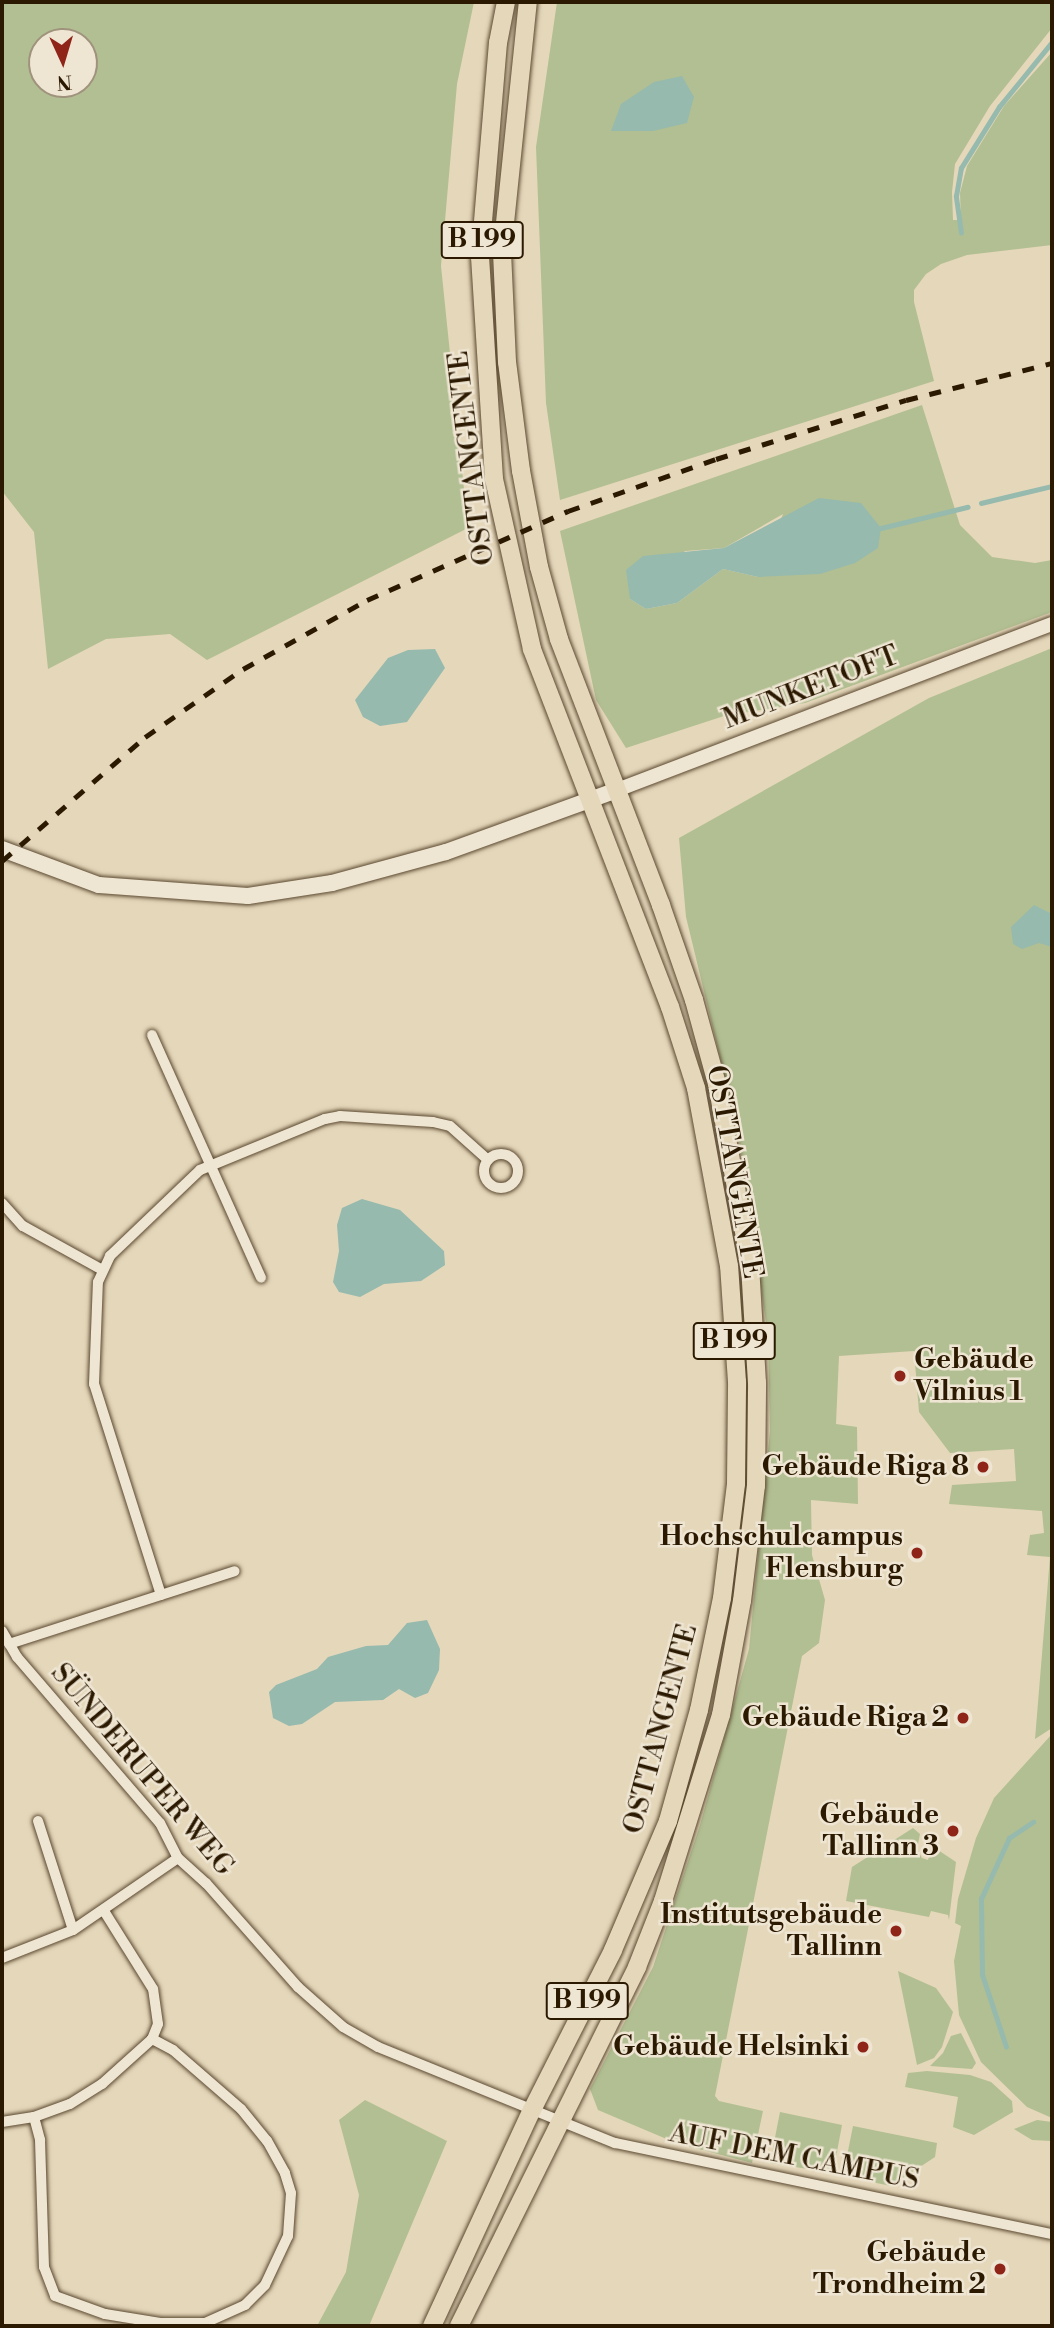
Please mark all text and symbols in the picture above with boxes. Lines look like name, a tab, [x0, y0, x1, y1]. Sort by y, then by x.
north arrow	[28, 28, 98, 98]
text: N	[56, 69, 73, 94]
road number: B 199	[440, 218, 524, 262]
street label: OSTTANGENTE	[442, 349, 502, 567]
street label: MUNKETOFT	[718, 639, 904, 737]
street label: OSTTANGENTE	[699, 1063, 769, 1281]
road number: B 199	[692, 1318, 776, 1364]
place label: Gebäude Vilnius 1	[914, 1343, 1034, 1409]
marker: Gebäude Vilnius 1	[892, 1368, 908, 1384]
place label: Gebäude Riga 8	[761, 1450, 969, 1484]
marker: Gebäude Riga 8	[975, 1459, 991, 1475]
place label: Hochschulcampus Flensburg	[660, 1520, 903, 1586]
marker: Hochschulcampus Flensburg	[909, 1545, 925, 1561]
street label: OSTTANGENTE	[617, 1620, 705, 1838]
street label: SÜNDERUPER WEG	[43, 1657, 241, 1883]
place label: Gebäude Riga 2	[742, 1701, 949, 1735]
marker: Gebäude Riga 2	[955, 1710, 971, 1726]
place label: Gebäude Tallinn 3	[819, 1798, 939, 1864]
marker: Gebäude Tallinn 3	[945, 1823, 961, 1839]
place label: Institutsgebäude Tallinn	[660, 1898, 882, 1964]
marker: Institutsgebäude Tallinn	[888, 1923, 904, 1939]
road number: B 199	[545, 1978, 629, 2024]
place label: Gebäude Helsinki	[613, 2030, 849, 2064]
marker: Gebäude Helsinki	[855, 2039, 871, 2055]
street label: AUF DEM CAMPUS	[666, 2116, 922, 2198]
place label: Gebäude Trondheim 2	[813, 2236, 986, 2302]
marker: Gebäude Trondheim 2	[992, 2261, 1008, 2277]

